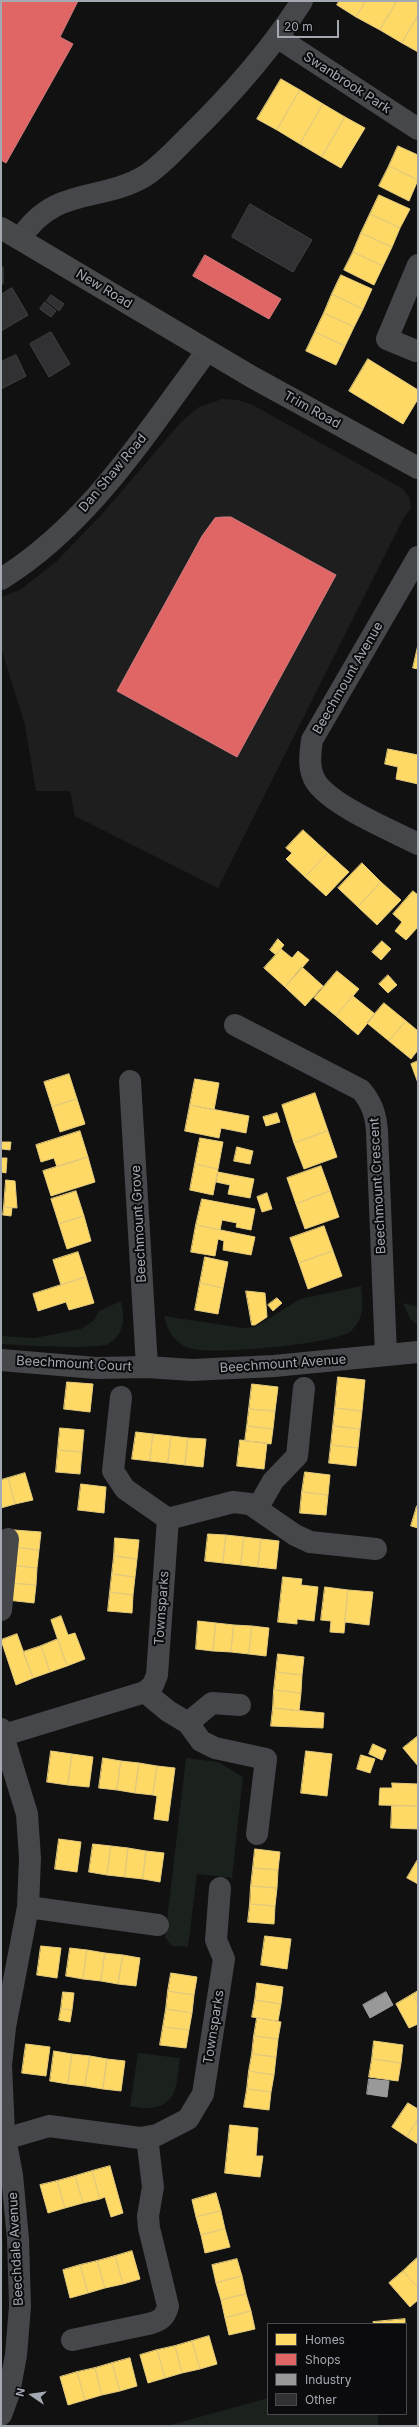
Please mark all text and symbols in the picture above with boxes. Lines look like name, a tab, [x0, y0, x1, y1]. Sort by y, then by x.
scale bar	[279, 12, 341, 38]
text: 20 m	[284, 19, 313, 34]
street label: Swanbrook Park	[300, 49, 394, 117]
street label: New Road	[73, 266, 135, 312]
street label: Trim Road	[281, 388, 343, 432]
street label: Dan Shaw Road	[76, 431, 150, 515]
street label: Beechmount Avenue	[310, 619, 386, 737]
street label: Beechmount Crescent	[367, 1117, 389, 1255]
street label: Beechmount Grove	[128, 1165, 150, 1283]
street label: Beechmount Avenue	[219, 1352, 347, 1376]
street label: Beechmount Court	[16, 1353, 132, 1375]
street label: Townsparks	[152, 1570, 172, 1646]
street label: Townsparks	[200, 1989, 228, 2065]
street label: Beechdale Avenue	[5, 2192, 27, 2306]
legend	[267, 2323, 407, 2415]
text: Homes	[305, 2332, 345, 2347]
text: Shops	[305, 2352, 341, 2367]
text: Industry	[305, 2372, 351, 2387]
north arrow	[12, 2375, 52, 2415]
text: N	[13, 2387, 28, 2398]
text: Other	[305, 2392, 337, 2407]

